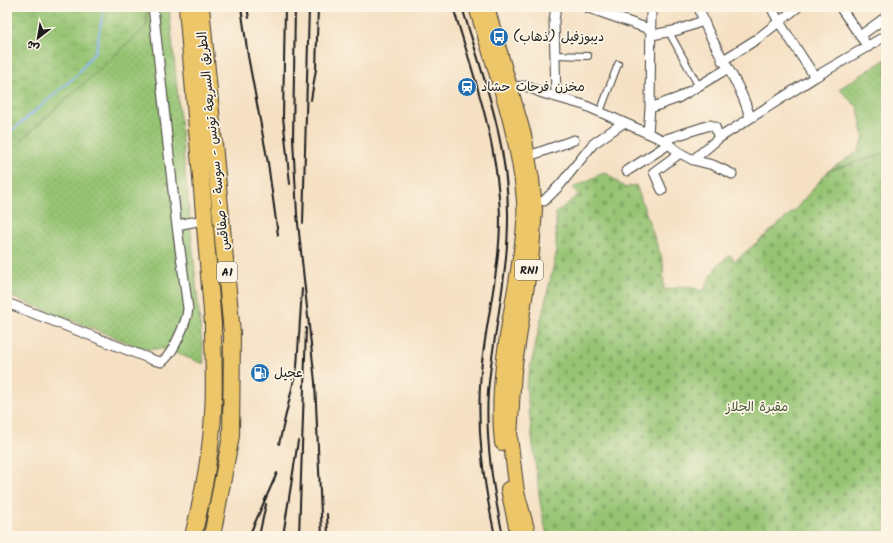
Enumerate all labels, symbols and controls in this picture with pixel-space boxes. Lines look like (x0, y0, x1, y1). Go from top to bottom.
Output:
north arrow (18, 18, 58, 58)
bus stop icon: ديبوزفيل (ذهاب) (488, 26, 510, 48)
place label: ديبوزفيل (ذهاب) (513, 27, 604, 48)
street label: الطريق السريعة تونس - سوسة - صفاقس (192, 30, 236, 252)
text: ش (24, 35, 43, 57)
station icon: مخزن فرحات حشاد (456, 76, 478, 98)
place label: مخزن فرحات حشاد (481, 77, 585, 98)
road number: RN1 (515, 260, 543, 280)
road number: A1 (217, 262, 237, 282)
fuel station icon: عجيل (249, 362, 271, 384)
place label: عجيل (274, 363, 303, 384)
park label: مقبرة الجلاز (725, 397, 788, 418)

